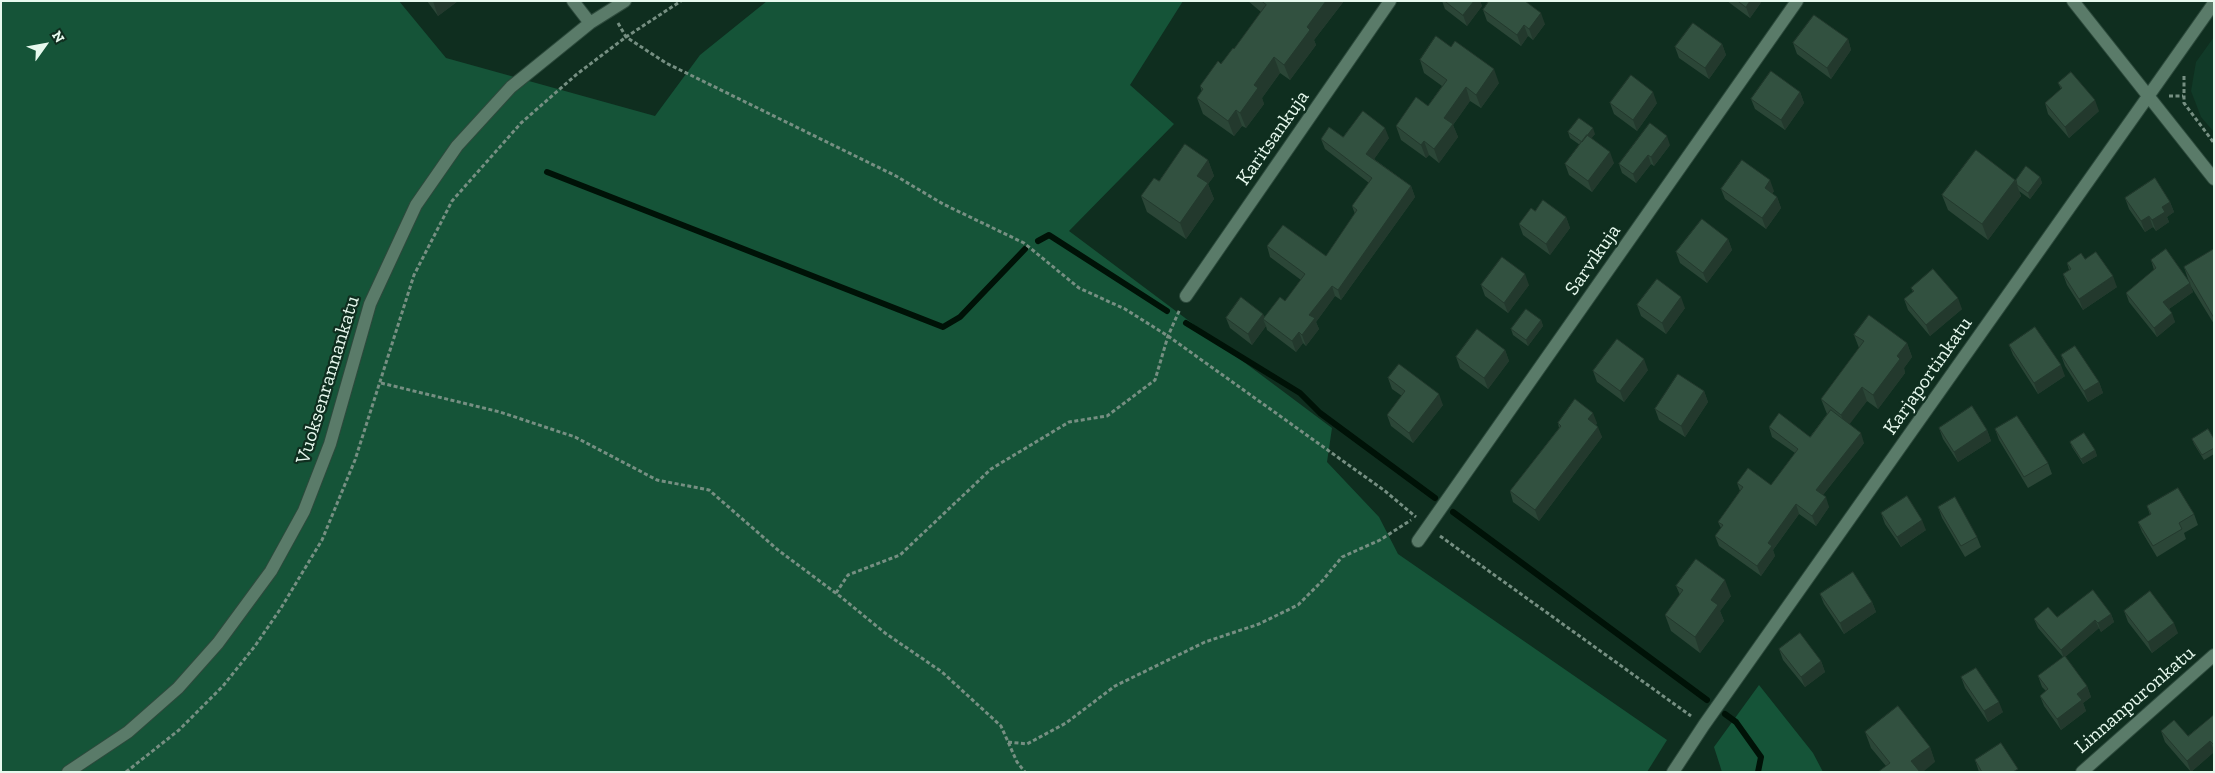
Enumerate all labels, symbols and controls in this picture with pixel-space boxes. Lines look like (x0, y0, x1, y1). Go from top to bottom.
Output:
north arrow (20, 20, 70, 70)
text: N (48, 28, 68, 46)
street label: Karitsankuja (1232, 86, 1314, 190)
street label: Sarvikuja (1560, 220, 1626, 300)
street label: Vuoksenrannankatu (291, 293, 365, 467)
street label: Karjaportinkatu (1878, 312, 1978, 440)
street label: Linnanpuronkatu (2070, 641, 2200, 759)

